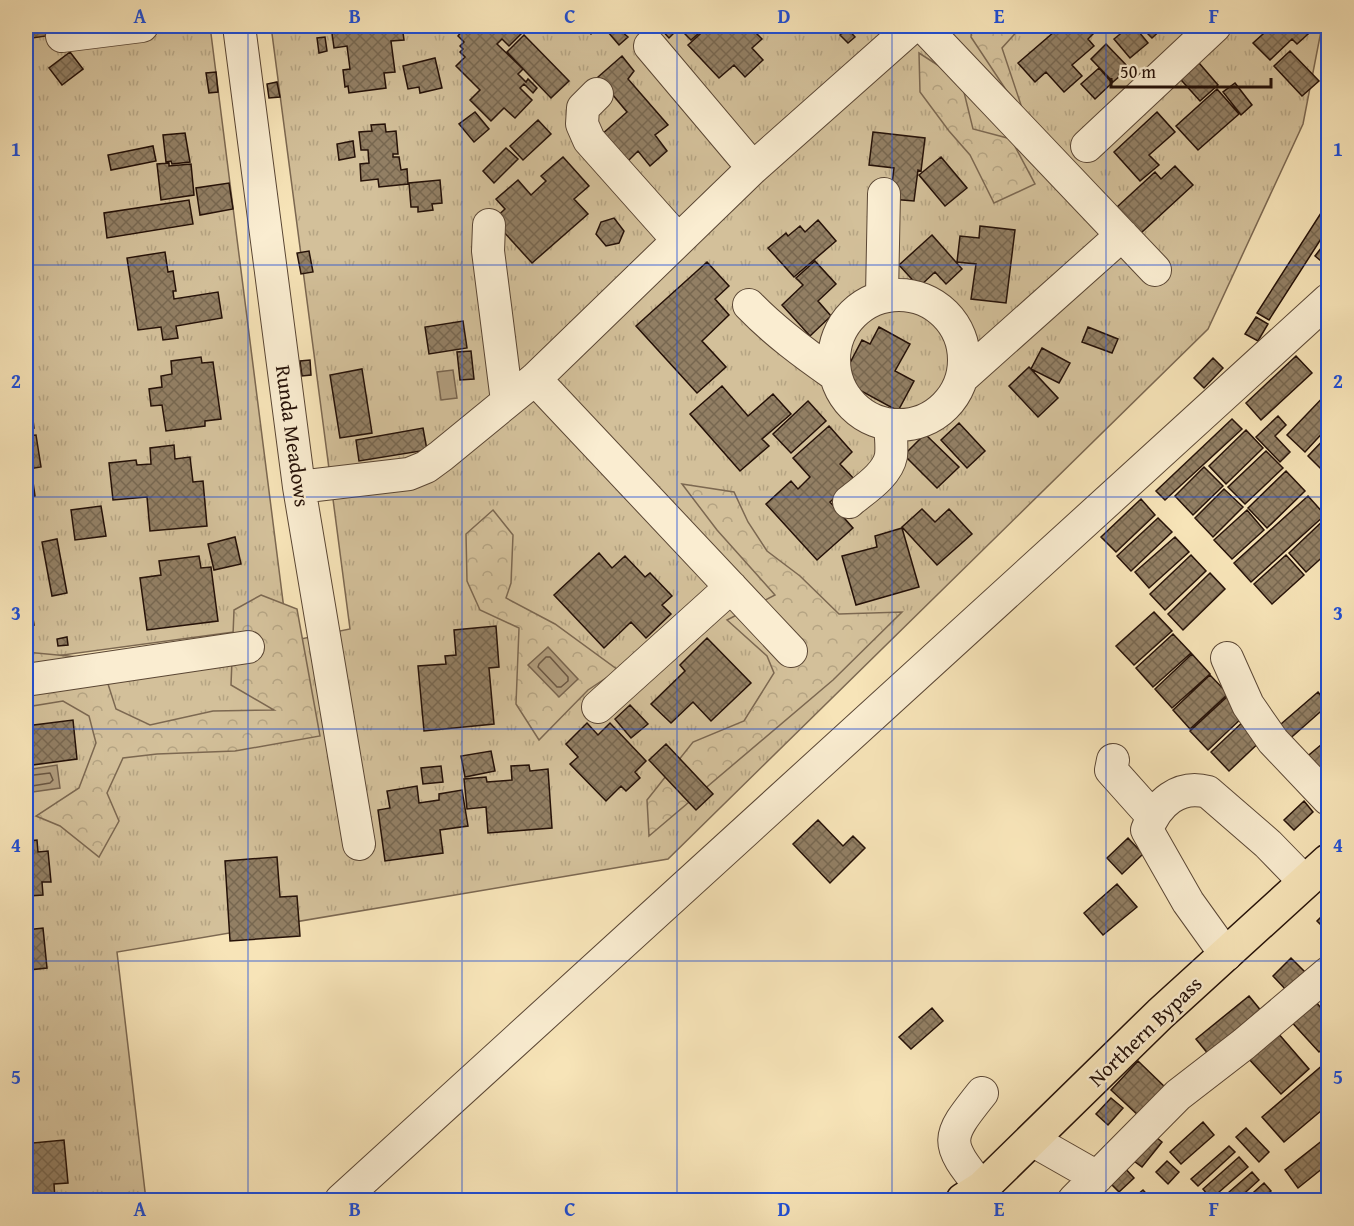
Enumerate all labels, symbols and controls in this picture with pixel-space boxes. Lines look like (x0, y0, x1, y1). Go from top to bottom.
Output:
text: A (134, 1, 147, 30)
text: B (349, 1, 361, 30)
text: C (564, 1, 576, 30)
text: D (777, 1, 791, 30)
text: E (994, 1, 1005, 30)
text: F (1209, 1, 1219, 30)
scale bar (1111, 51, 1272, 89)
text: 50 m (1120, 58, 1156, 85)
text: 1 (11, 134, 21, 163)
text: 1 (1333, 134, 1343, 163)
street label: Runda Meadows (268, 363, 318, 509)
text: 2 (11, 366, 21, 395)
text: 2 (1333, 366, 1343, 395)
text: 3 (11, 598, 21, 627)
text: 3 (1333, 598, 1343, 627)
text: 4 (11, 830, 21, 859)
text: 4 (1333, 830, 1343, 859)
street label: Northern Bypass (1081, 969, 1209, 1093)
text: 5 (11, 1062, 21, 1091)
text: 5 (1333, 1062, 1343, 1091)
text: A (134, 1194, 147, 1223)
text: B (349, 1194, 361, 1223)
text: C (564, 1194, 576, 1223)
text: D (777, 1194, 791, 1223)
text: E (994, 1194, 1005, 1223)
text: F (1209, 1194, 1219, 1223)

